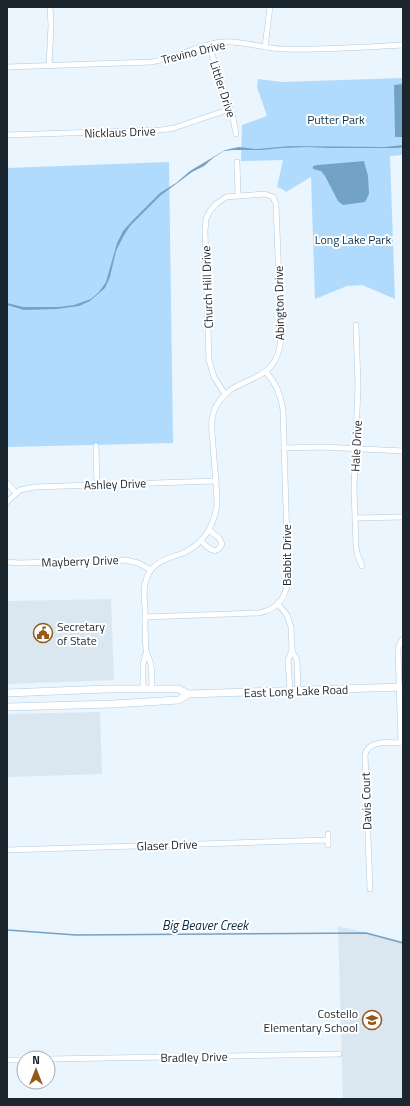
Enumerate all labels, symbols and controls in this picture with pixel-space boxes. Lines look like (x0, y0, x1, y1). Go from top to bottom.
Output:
street label: Trevino Drive (159, 35, 227, 69)
street label: Littler Drive (205, 58, 241, 120)
park label: Putter Park (307, 110, 365, 129)
street label: Nicklaus Drive (84, 121, 156, 143)
park label: Long Lake Park (315, 230, 391, 249)
street label: Church Hill Drive (196, 245, 218, 329)
street label: Abington Drive (269, 266, 289, 340)
street label: Hale Drive (345, 420, 367, 472)
street label: Ashley Drive (83, 473, 147, 495)
street label: Babbit Drive (277, 524, 296, 586)
street label: Mayberry Drive (41, 550, 119, 572)
place label: Secretary of State (57, 617, 105, 650)
public building icon: Secretary of State (32, 622, 54, 644)
street label: East Long Lake Road (244, 680, 348, 702)
street label: Davis Court (355, 771, 377, 830)
street label: Glaser Drive (136, 834, 198, 856)
water label: Big Beaver Creek (162, 915, 250, 935)
place label: Costello Elementary School (264, 1004, 358, 1037)
school or university icon: Costello Elementary School (361, 1009, 383, 1031)
street label: Bradley Drive (160, 1047, 228, 1067)
north arrow (16, 1050, 56, 1090)
text: N (32, 1052, 40, 1068)

